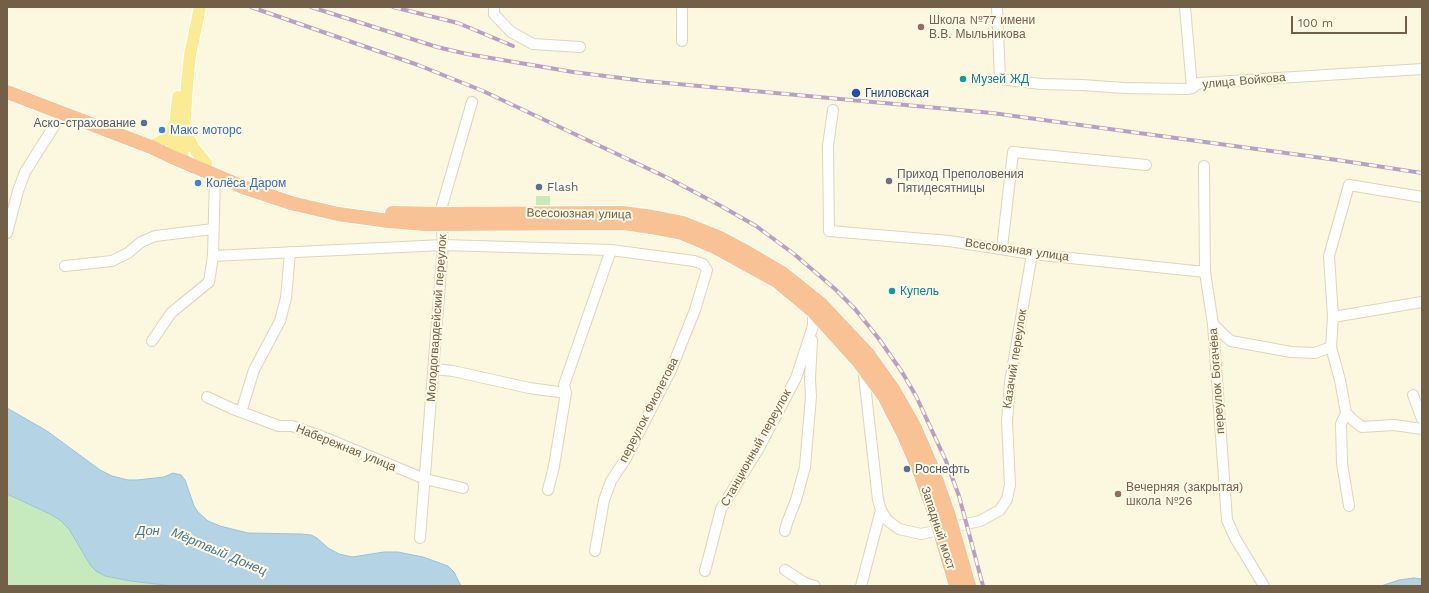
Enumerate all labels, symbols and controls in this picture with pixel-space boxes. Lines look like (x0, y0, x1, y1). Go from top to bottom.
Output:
scale bar (1293, 8, 1409, 34)
place label: Школа №77 имени В.В. Мыльникова (929, 13, 1035, 41)
text: 100 m (1298, 16, 1333, 30)
marker: Школа №77 имени В.В. Мыльникова (916, 22, 926, 32)
street label: улица Войкова (1202, 70, 1286, 92)
place label: Музей ЖД (971, 72, 1029, 86)
marker: Музей ЖД (958, 74, 968, 84)
place label: Гниловская (865, 86, 929, 100)
marker: Гниловская (850, 87, 862, 99)
place label: Аско-страхование (34, 116, 136, 130)
marker: Аско-страхование (139, 118, 149, 128)
place label: Макс моторс (170, 123, 242, 137)
marker: Макс моторс (157, 125, 167, 135)
place label: Приход Преполовения Пятидесятницы (897, 167, 1024, 195)
place label: Колёса Даром (206, 176, 286, 190)
marker: Приход Преполовения Пятидесятницы (884, 176, 894, 186)
marker: Колёса Даром (193, 178, 203, 188)
place label: Flash (547, 180, 579, 194)
marker: Flash (534, 182, 544, 192)
street label: Всесоюзная улица (526, 206, 632, 222)
street label: Молодогвардейский переулок (424, 234, 450, 402)
street label: Всесоюзная улица (964, 236, 1070, 264)
place label: Купель (900, 284, 939, 298)
marker: Купель (887, 286, 897, 296)
street label: Казачий переулок (1000, 308, 1030, 410)
street label: переулок Богачёва (1206, 328, 1228, 434)
street label: переулок Фиолетова (616, 355, 682, 465)
street label: Станционный переулок (718, 387, 794, 509)
street label: Набережная улица (294, 421, 398, 475)
place label: Роснефть (915, 462, 970, 476)
marker: Роснефть (902, 464, 912, 474)
place label: Вечерняя (закрытая) школа №26 (1126, 480, 1243, 508)
street label: Западный мост (918, 485, 958, 571)
marker: Вечерняя (закрытая) школа №26 (1113, 489, 1123, 499)
water label: Дон (136, 523, 160, 539)
water label: Мёртвый Донец (169, 525, 269, 579)

